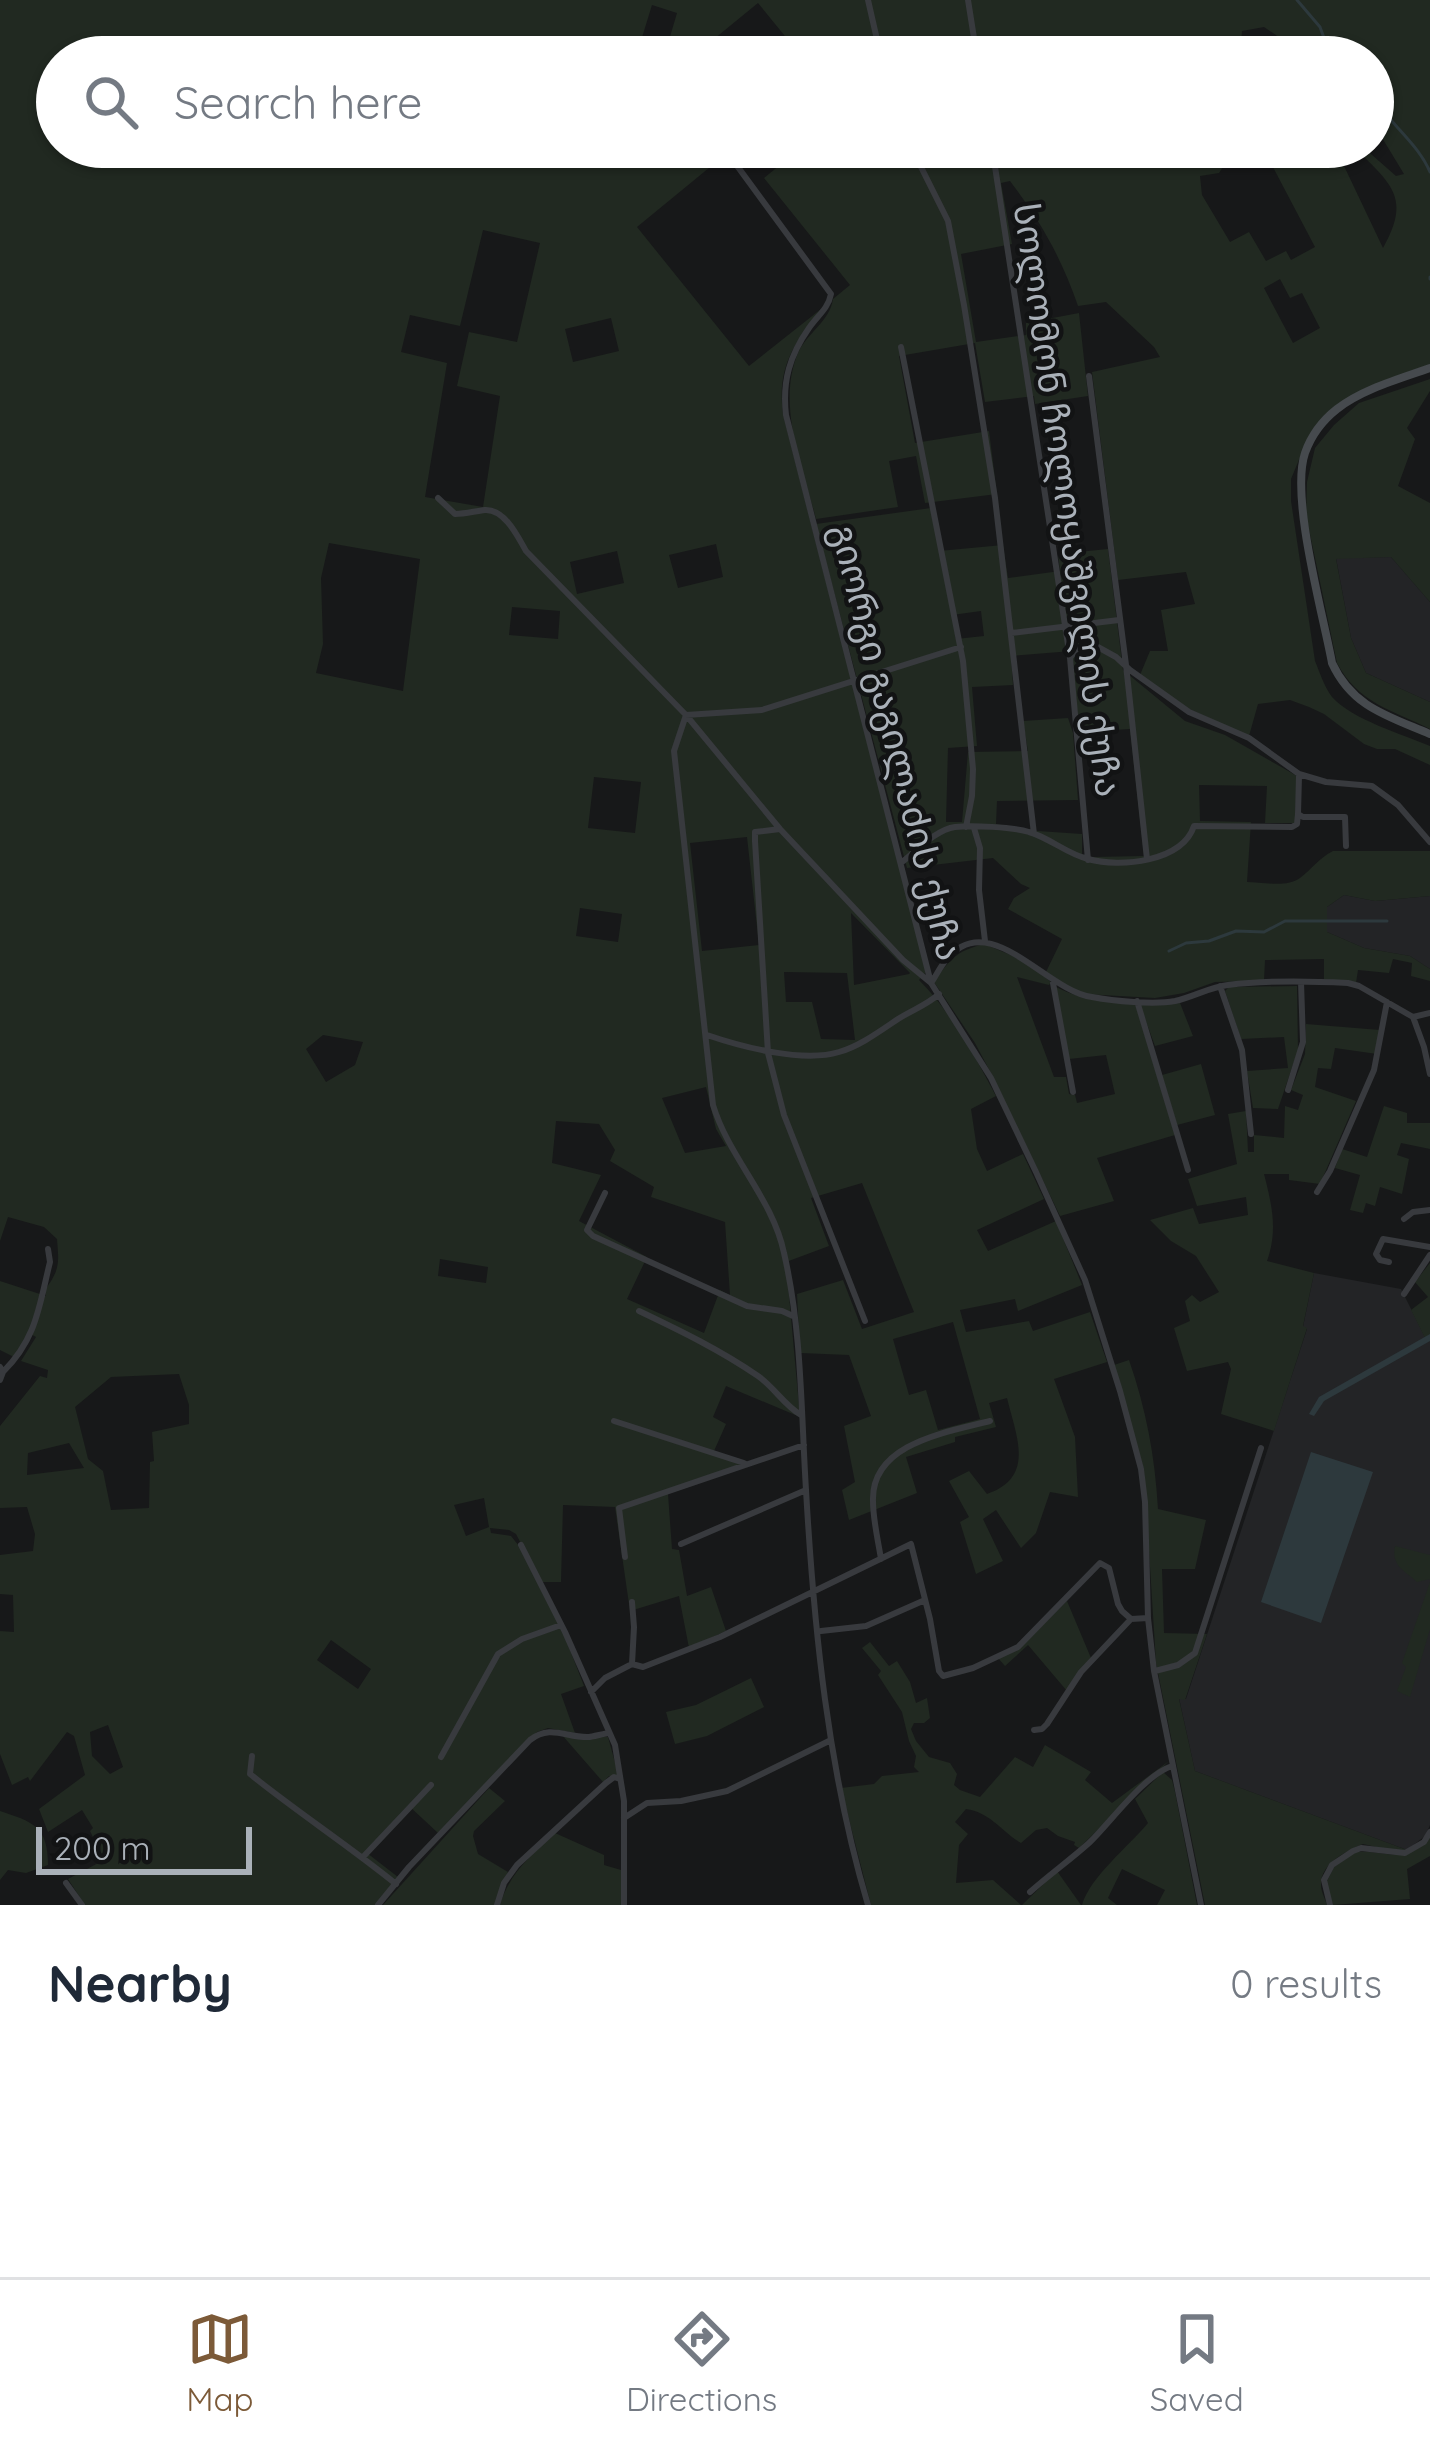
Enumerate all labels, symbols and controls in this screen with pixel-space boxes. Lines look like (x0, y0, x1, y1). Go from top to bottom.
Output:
search box (36, 36, 1394, 168)
icon: search (78, 69, 144, 135)
text: Search here (174, 74, 422, 130)
street label: სოლომონ ჩოლოყაშვილის ქუჩა (1004, 200, 1132, 800)
street label: გიორგი გაგილაძის ქუჩა (820, 519, 974, 965)
scale bar (36, 1821, 252, 1874)
text: 200 m (54, 1827, 151, 1868)
text: Nearby (48, 1951, 232, 2015)
text: 0 results (1230, 1959, 1382, 2008)
tab: Map (186, 2306, 254, 2419)
tab: Directions (626, 2306, 777, 2419)
tab: Saved (1150, 2306, 1244, 2419)

